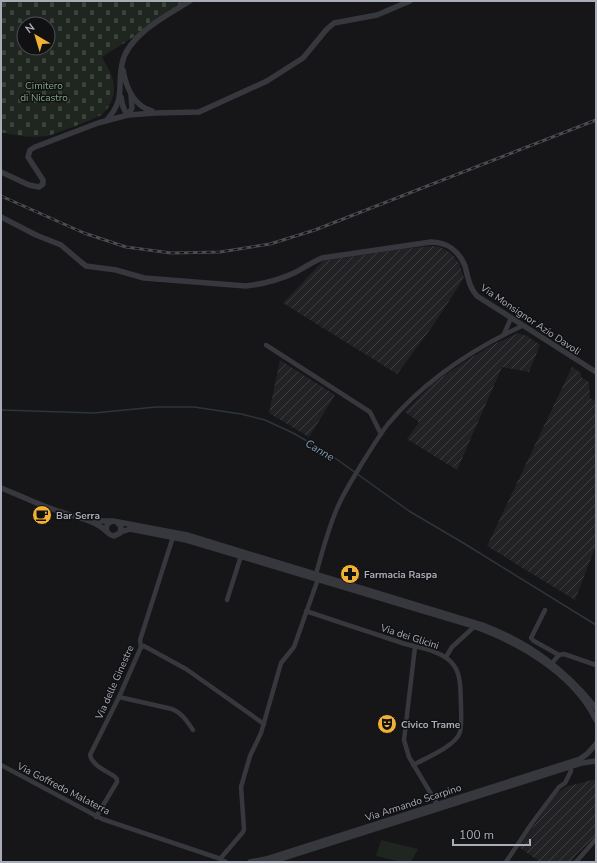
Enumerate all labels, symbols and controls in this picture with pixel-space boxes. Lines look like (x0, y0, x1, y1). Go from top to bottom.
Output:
north arrow (16, 16, 56, 56)
text: N (22, 20, 38, 37)
park label: Cimitero di Nicastro (20, 79, 68, 105)
street label: Via Monsignor Azio Davoli (477, 280, 583, 359)
water label: Canne (302, 436, 337, 465)
cafe icon: Bar Serra (31, 504, 53, 526)
place label: Bar Serra (56, 509, 100, 523)
pharmacy icon: Farmacia Raspa (339, 563, 361, 585)
place label: Farmacia Raspa (364, 568, 437, 582)
street label: Via dei Glicini (378, 621, 441, 653)
street label: Via delle Ginestre (92, 643, 138, 723)
theatre icon: Civico Trame (376, 713, 398, 735)
place label: Civico Trame (401, 718, 461, 732)
street label: Via Goffredo Malaterra (14, 759, 112, 818)
street label: Via Armando Scarpino (362, 781, 464, 825)
scale bar (453, 821, 530, 847)
text: 100 m (459, 827, 494, 843)

